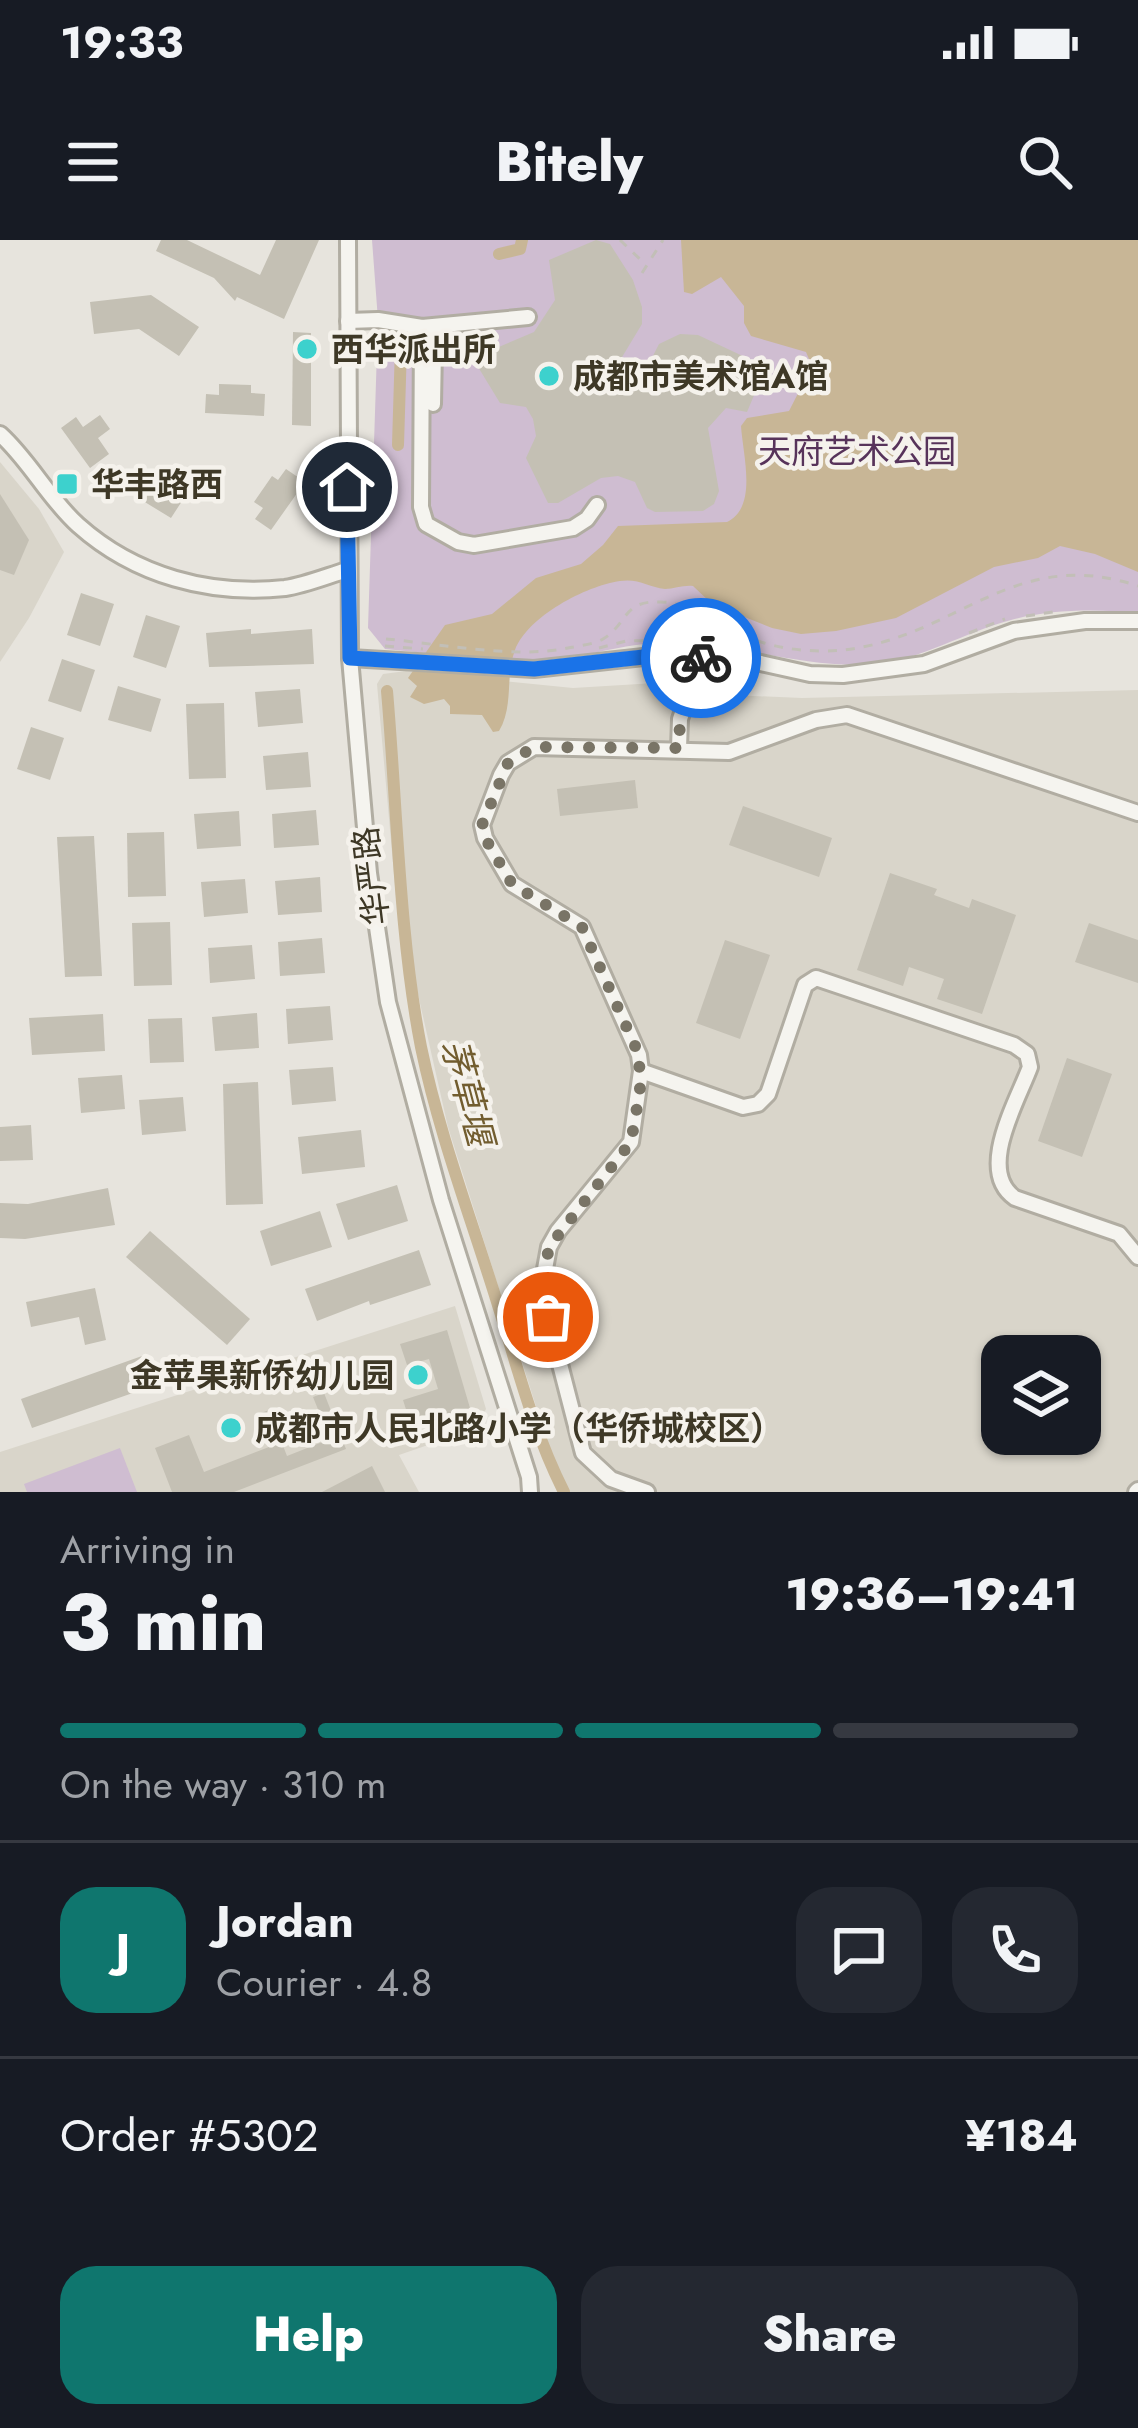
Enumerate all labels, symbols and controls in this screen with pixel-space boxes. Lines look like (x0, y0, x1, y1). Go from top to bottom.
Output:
text: 19:33 (60, 10, 183, 75)
text: Bitely (495, 123, 643, 201)
icon: menu (60, 129, 126, 195)
icon: search (1012, 129, 1078, 195)
place label: 西华派出所 (331, 326, 496, 373)
marker: 西华派出所 (294, 336, 320, 362)
place label: 成都市美术馆A馆 (573, 353, 828, 400)
marker: 成都市美术馆A馆 (536, 363, 562, 389)
park label: 天府艺术公园 (758, 428, 956, 475)
pin (296, 436, 398, 538)
icon: home (314, 454, 380, 520)
place label: 华丰路西 (91, 461, 223, 508)
marker: 华丰路西 (54, 471, 80, 497)
courier (641, 598, 761, 718)
icon: bike (668, 625, 734, 691)
street label: 华严路 (342, 824, 400, 928)
water label: 茅草堰 (429, 1033, 508, 1156)
pin (497, 1266, 599, 1368)
icon: bag (515, 1284, 581, 1350)
map controls (981, 1335, 1101, 1455)
button: layers (981, 1335, 1101, 1455)
place label: 金苹果新侨幼儿园 (130, 1352, 394, 1399)
marker: 金苹果新侨幼儿园 (405, 1362, 431, 1388)
place label: 成都市人民北路小学（华侨城校区） (255, 1405, 783, 1452)
marker: 成都市人民北路小学（华侨城校区） (218, 1415, 244, 1441)
text: Arriving in (60, 1521, 235, 1578)
text: 19:36–19:41 (785, 1562, 1078, 1627)
text: 3 min (60, 1567, 266, 1679)
text: On the way · 310 m (60, 1756, 386, 1813)
button: chat (796, 1887, 922, 2013)
button: phone (952, 1887, 1078, 2013)
text: Jordan (216, 1889, 354, 1954)
text: J (116, 1917, 130, 1982)
text: Courier · 4.8 (216, 1954, 432, 2011)
text: Order #5302 (60, 2103, 319, 2168)
text: ¥184 (965, 2103, 1078, 2168)
button: Help (60, 2266, 557, 2404)
button: Share (581, 2266, 1078, 2404)

